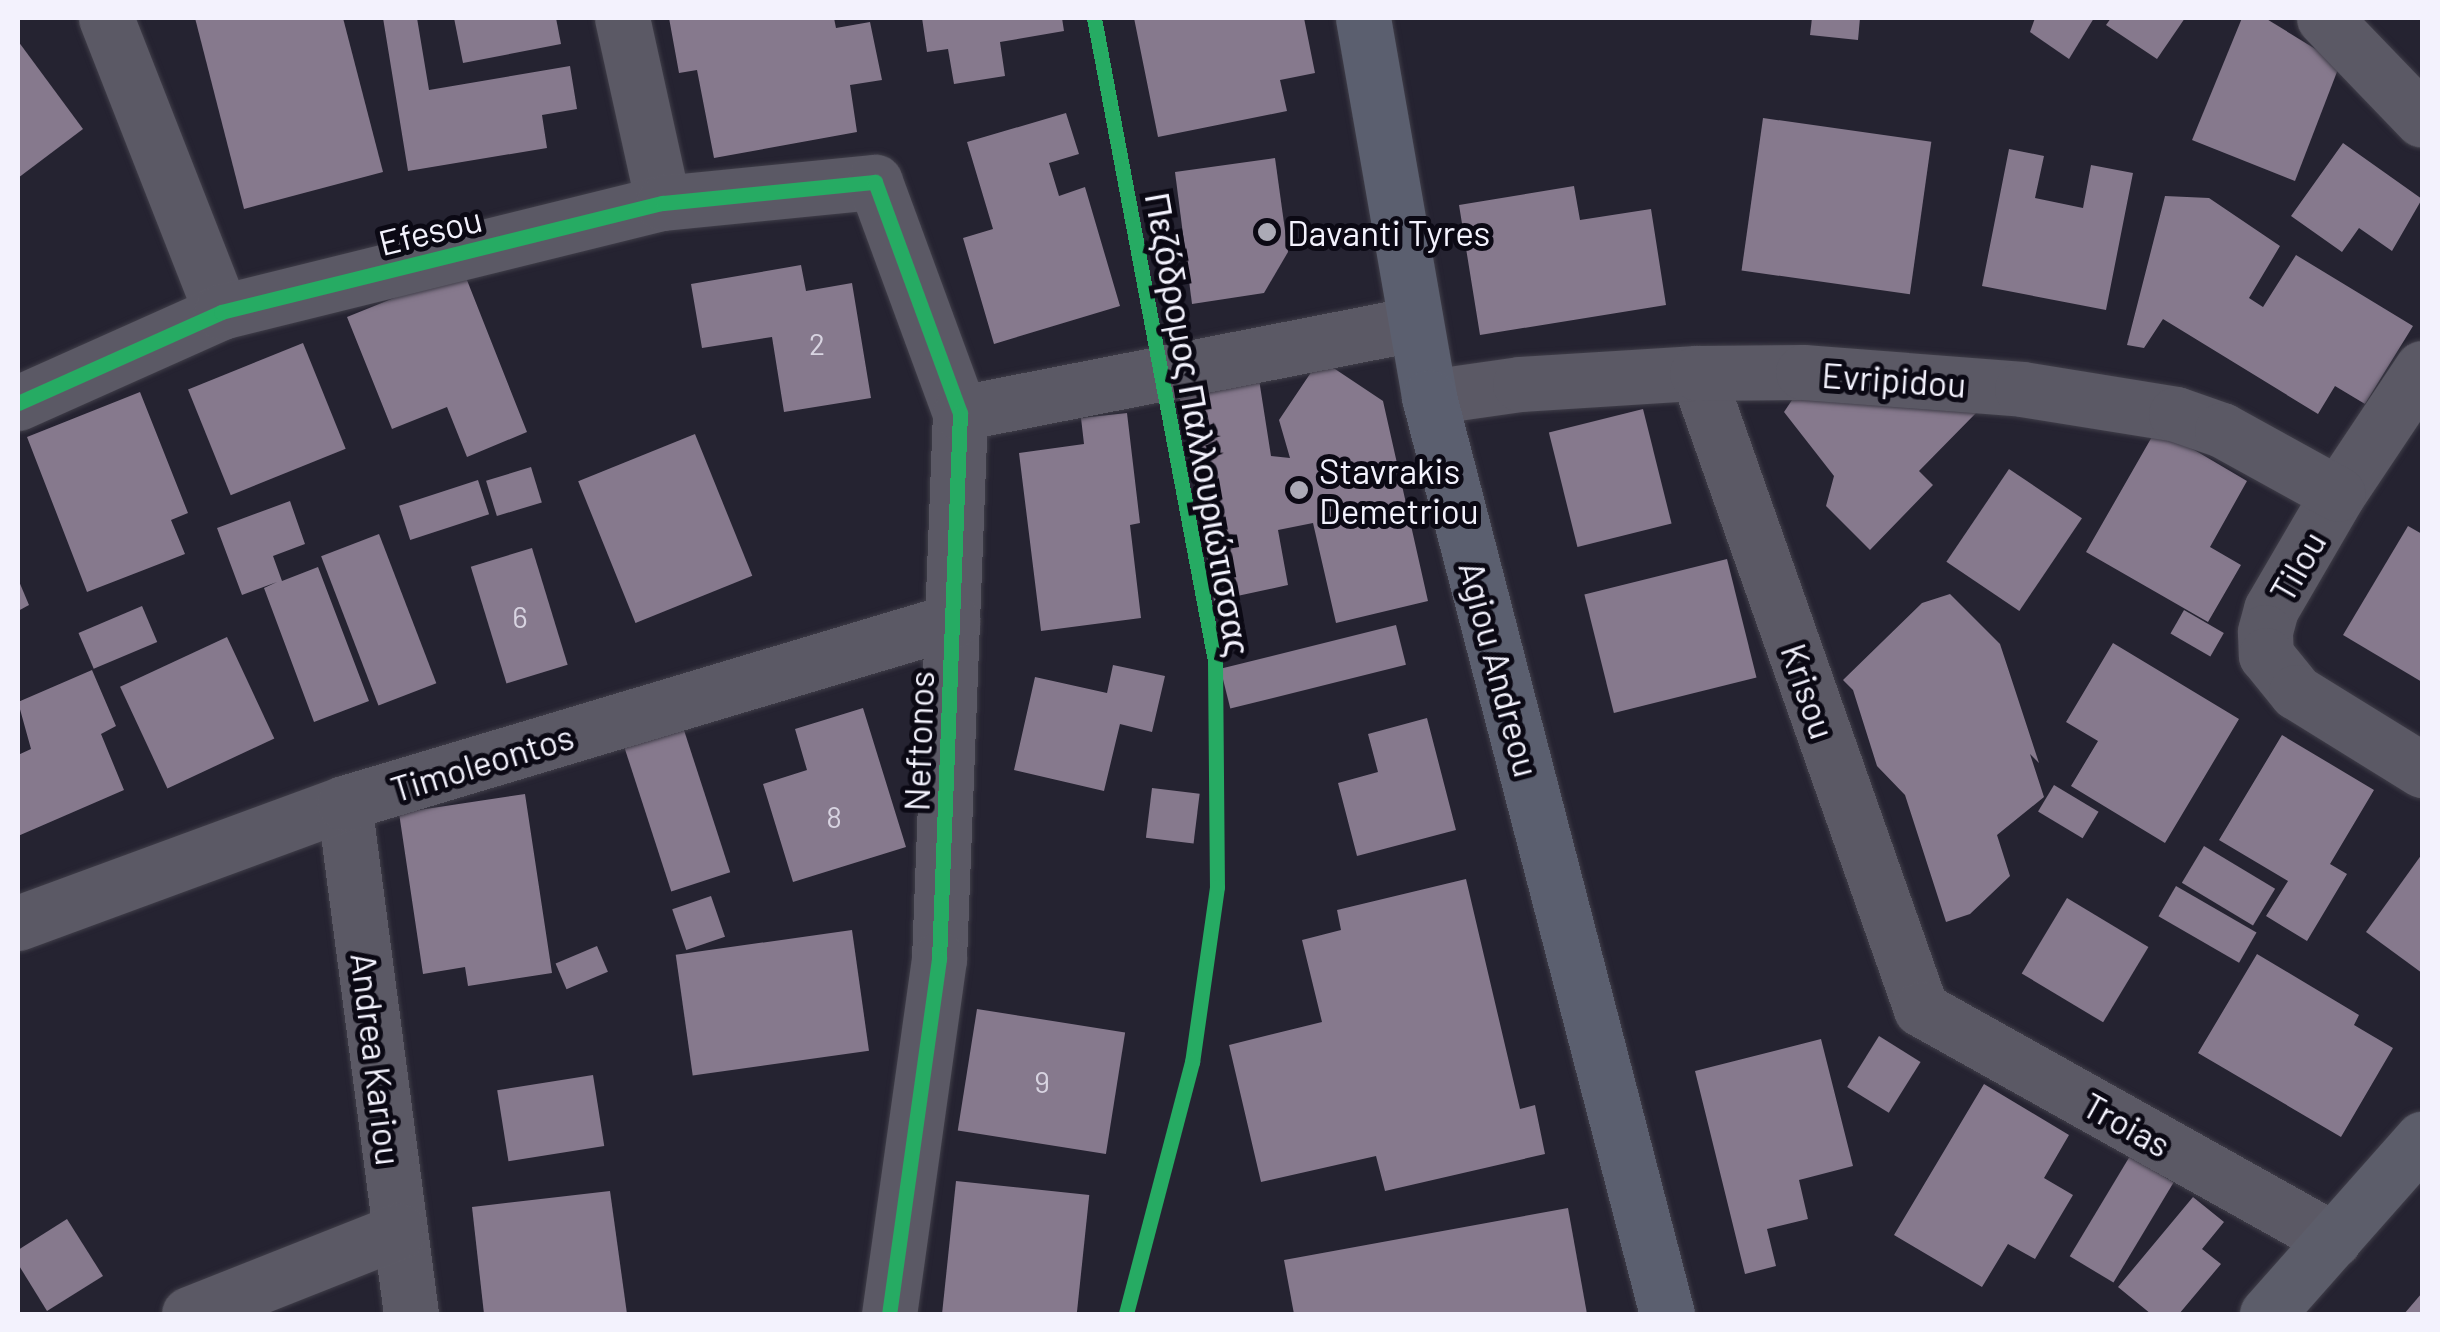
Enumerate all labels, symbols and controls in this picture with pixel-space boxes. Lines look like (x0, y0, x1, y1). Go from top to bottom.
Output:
street label: Πεζόδρομος Παλλουριώτισσας (1138, 189, 1260, 659)
street label: Efesou (374, 197, 486, 263)
place label: Davanti Tyres (1287, 211, 1490, 253)
marker: Davanti Tyres (1256, 221, 1278, 243)
house number: 2 (809, 325, 825, 361)
street label: Evripidou (1820, 353, 1968, 405)
place label: Stavrakis Demetriou (1319, 449, 1479, 531)
marker: Stavrakis Demetriou (1288, 479, 1310, 501)
street label: Tilou (2260, 523, 2334, 609)
street label: Agiou Andreou (1451, 557, 1549, 781)
house number: 6 (512, 598, 528, 634)
street label: Krisou (1773, 638, 1845, 744)
street label: Neftonos (895, 670, 941, 812)
street label: Timoleontos (386, 714, 578, 810)
house number: 8 (826, 798, 842, 834)
street label: Andrea Kariou (343, 950, 411, 1168)
house number: 9 (1034, 1063, 1050, 1099)
street label: Troias (2076, 1083, 2178, 1165)

